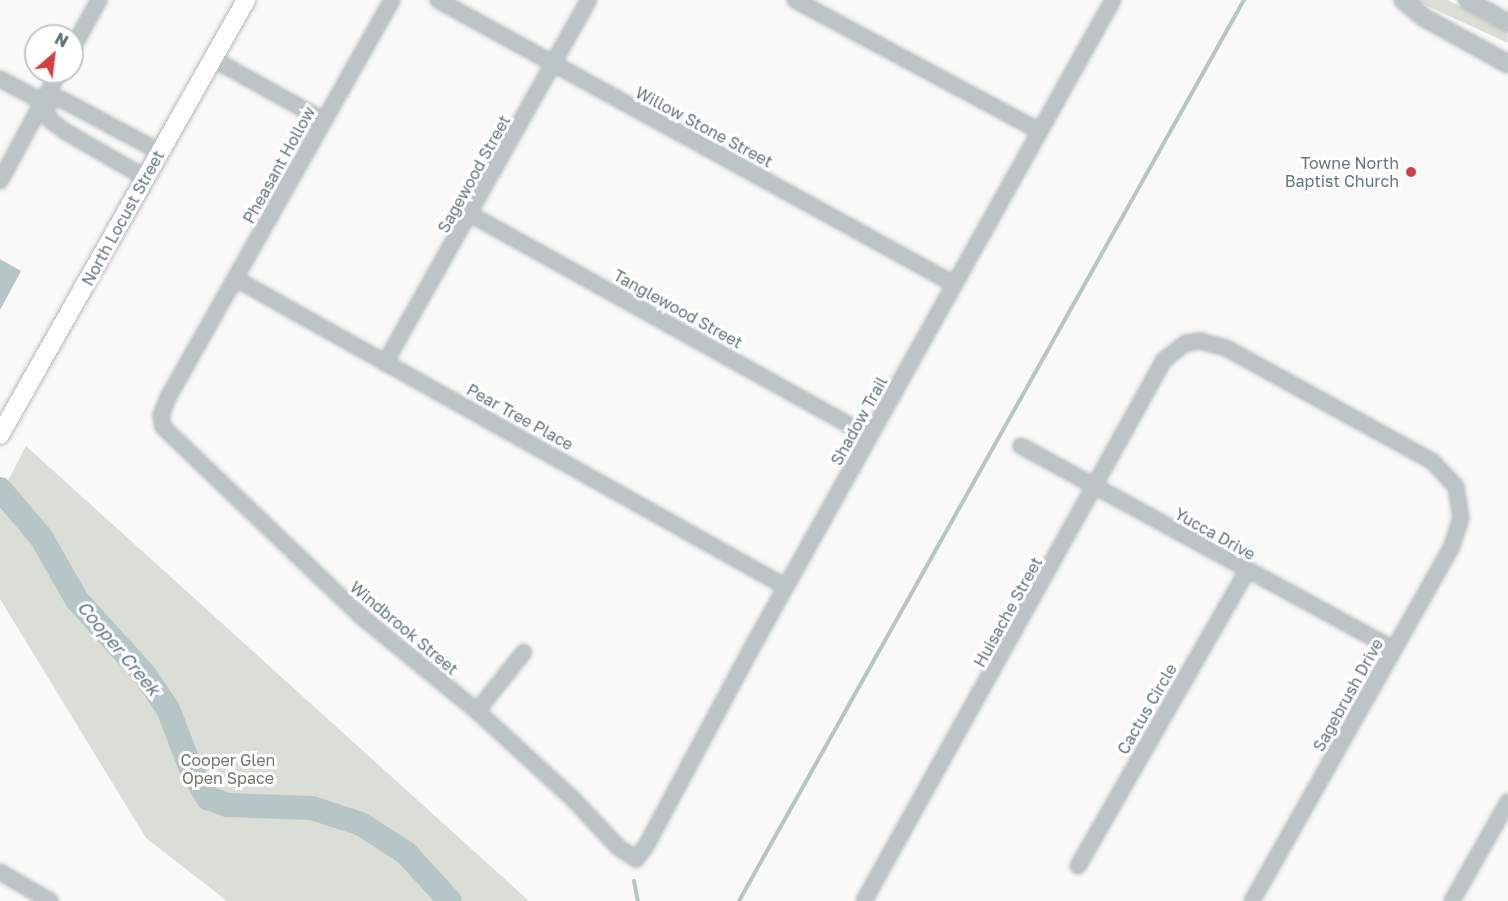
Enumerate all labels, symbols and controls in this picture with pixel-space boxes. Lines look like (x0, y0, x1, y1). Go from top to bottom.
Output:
north arrow (24, 24, 84, 84)
text: N (51, 28, 72, 52)
street label: Willow Stone Street (632, 83, 776, 171)
street label: Pheasant Hollow (239, 103, 319, 227)
street label: Sagewood Street (434, 112, 514, 236)
street label: North Locust Street (78, 147, 168, 289)
place label: Towne North Baptist Church (1285, 153, 1399, 191)
marker: Towne North Baptist Church (1404, 165, 1418, 179)
street label: Tanglewood Street (610, 266, 746, 352)
street label: Shadow Trail (827, 373, 891, 469)
street label: Pear Tree Place (463, 380, 577, 454)
street label: Yucca Drive (1171, 504, 1259, 564)
street label: Huisache Street (970, 554, 1046, 670)
street label: Windbrook Street (346, 577, 462, 679)
water label: Cooper Creek (73, 596, 165, 700)
street label: Sagebrush Drive (1309, 635, 1387, 755)
street label: Cactus Circle (1113, 660, 1181, 758)
park label: Cooper Glen Open Space (181, 750, 275, 788)

